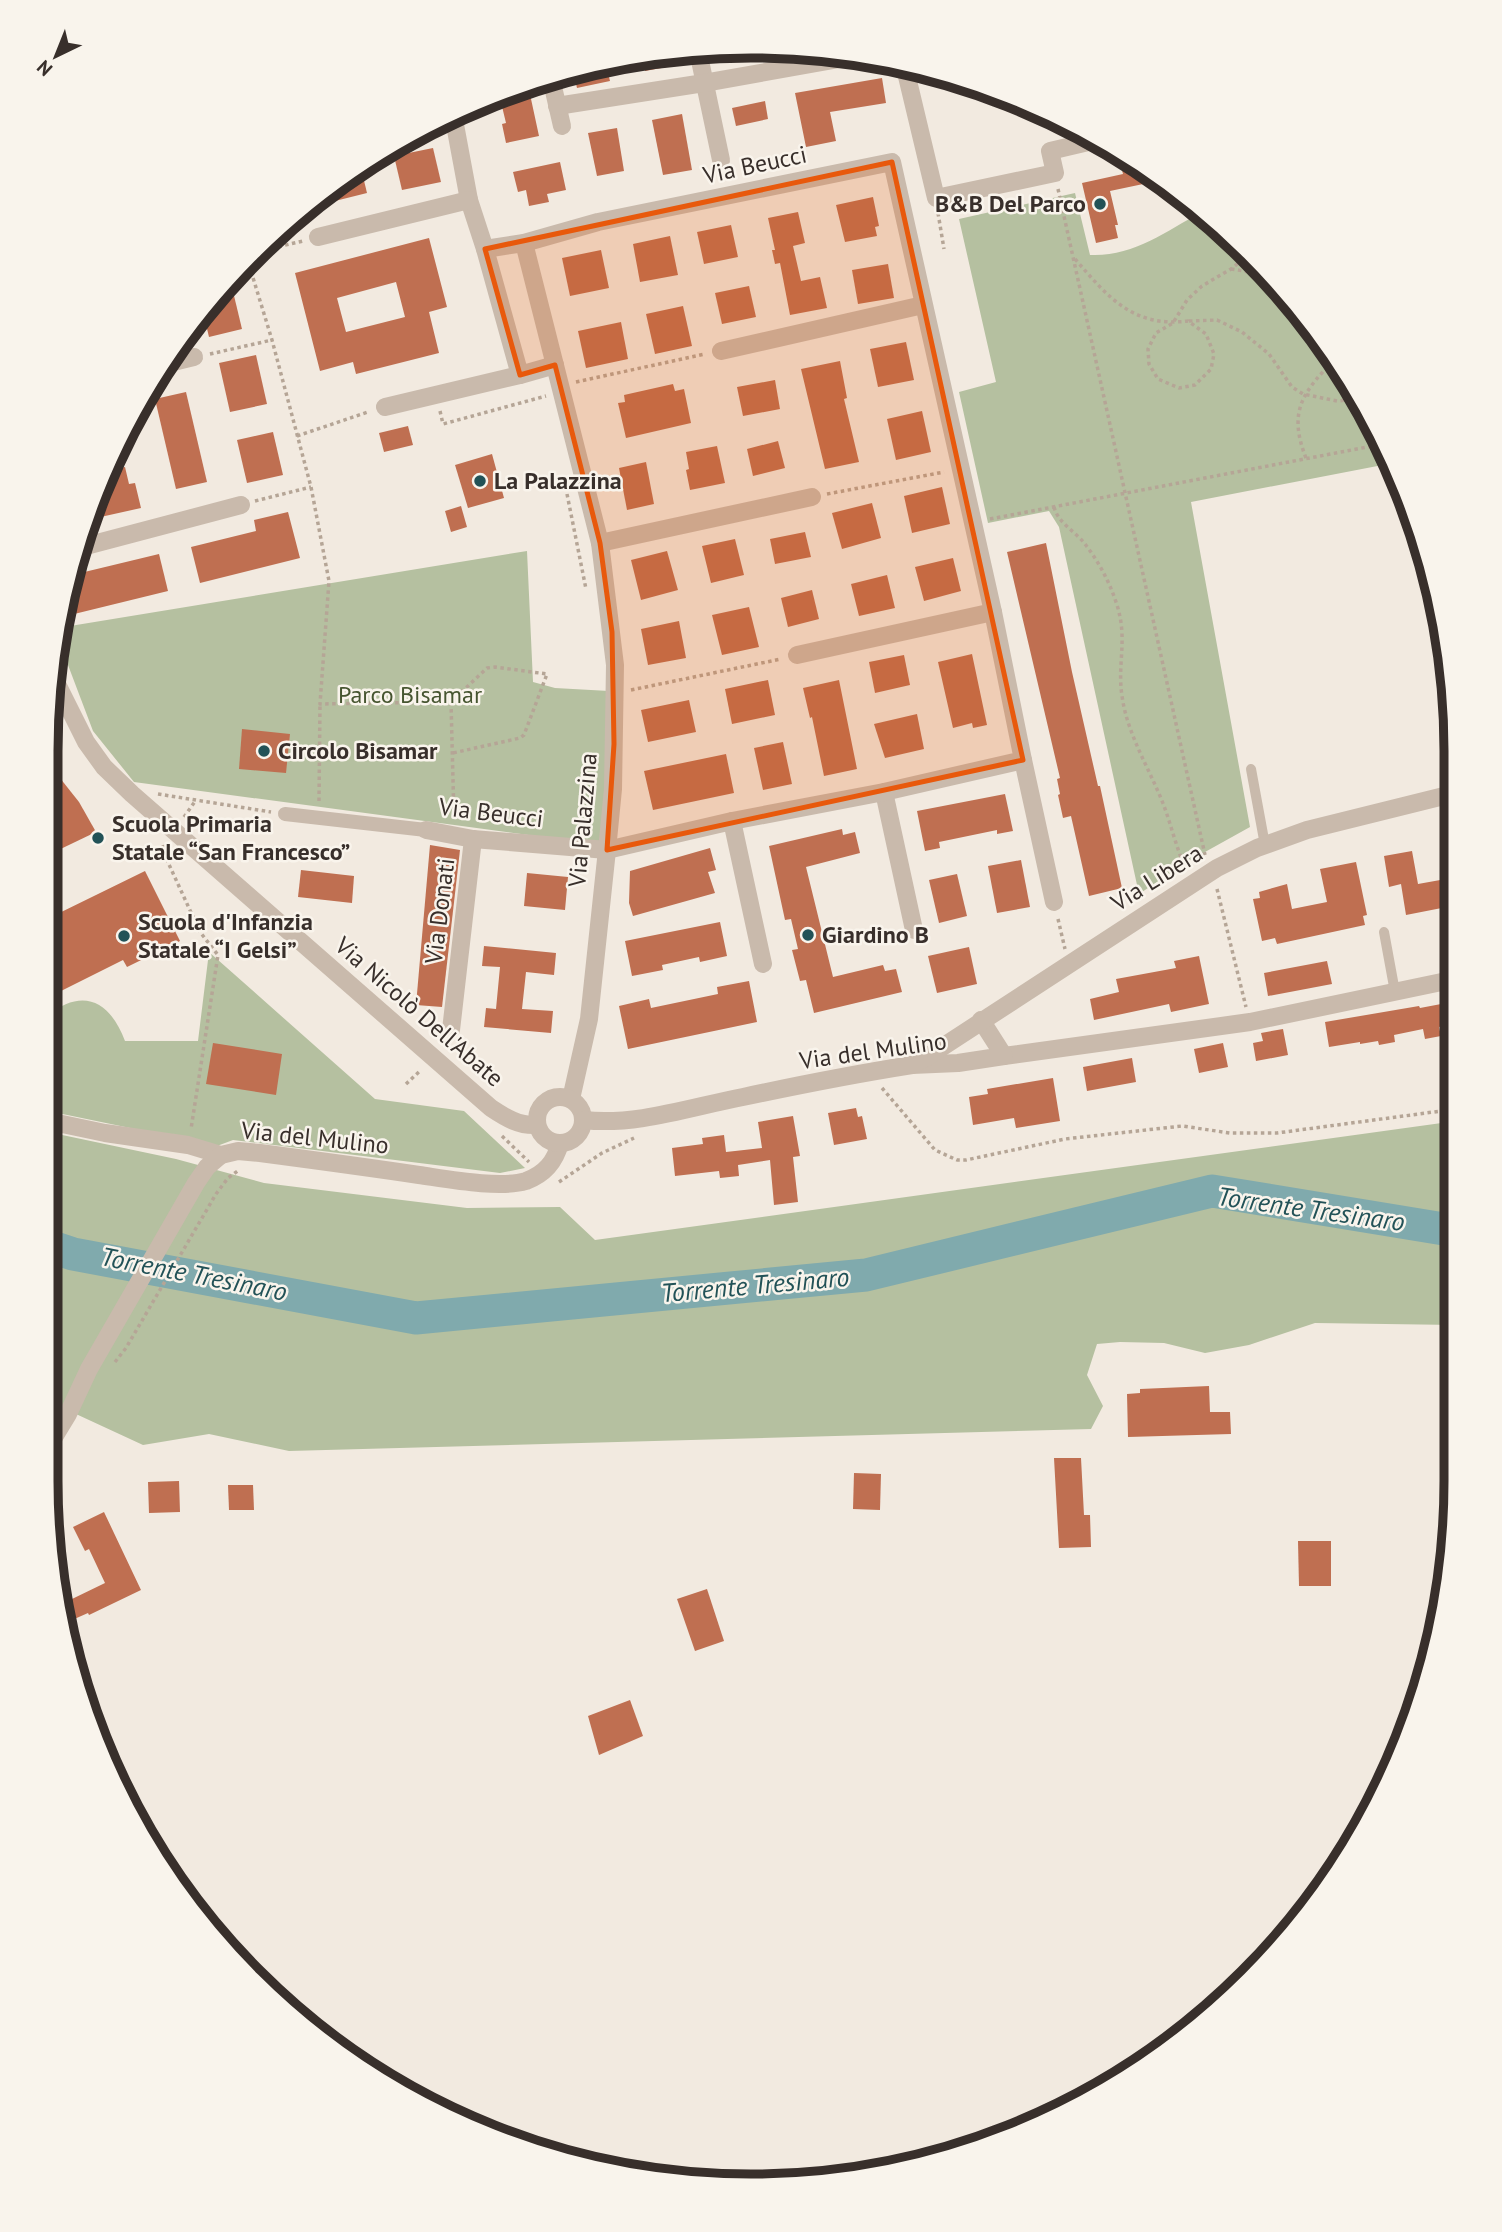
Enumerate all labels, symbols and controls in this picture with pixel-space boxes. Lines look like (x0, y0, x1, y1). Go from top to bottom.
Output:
north arrow (21, 21, 91, 91)
text: N (32, 55, 57, 81)
street label: Via Beucci (699, 138, 810, 191)
place label: B&B Del Parco (935, 188, 1086, 219)
marker: B&B Del Parco (1092, 196, 1108, 212)
place label: La Palazzina (494, 465, 622, 496)
marker: La Palazzina (472, 473, 488, 489)
park label: Parco Bisamar (338, 679, 482, 710)
place label: Circolo Bisamar (278, 735, 438, 766)
marker: Circolo Bisamar (256, 743, 272, 759)
street label: Via Palazzina (561, 752, 604, 889)
street label: Via Beucci (436, 791, 545, 834)
place label: Scuola Primaria Statale “San Francesco” (112, 808, 350, 867)
marker: Scuola Primaria Statale “San Francesco” (90, 830, 106, 846)
street label: Via Libera (1104, 837, 1208, 918)
street label: Via Donati (418, 856, 461, 967)
place label: Scuola d'Infanzia Statale “I Gelsi” (138, 906, 313, 965)
place label: Giardino B (822, 919, 929, 950)
marker: Giardino B (800, 927, 816, 943)
marker: Scuola d'Infanzia Statale “I Gelsi” (116, 928, 132, 944)
street label: Via Nicolò Dell'Abate (328, 929, 510, 1093)
street label: Via del Mulino (796, 1025, 948, 1076)
street label: Via del Mulino (239, 1114, 390, 1161)
water label: Torrente Tresinaro (1215, 1179, 1407, 1238)
water label: Torrente Tresinaro (98, 1239, 290, 1308)
water label: Torrente Tresinaro (659, 1260, 851, 1309)

